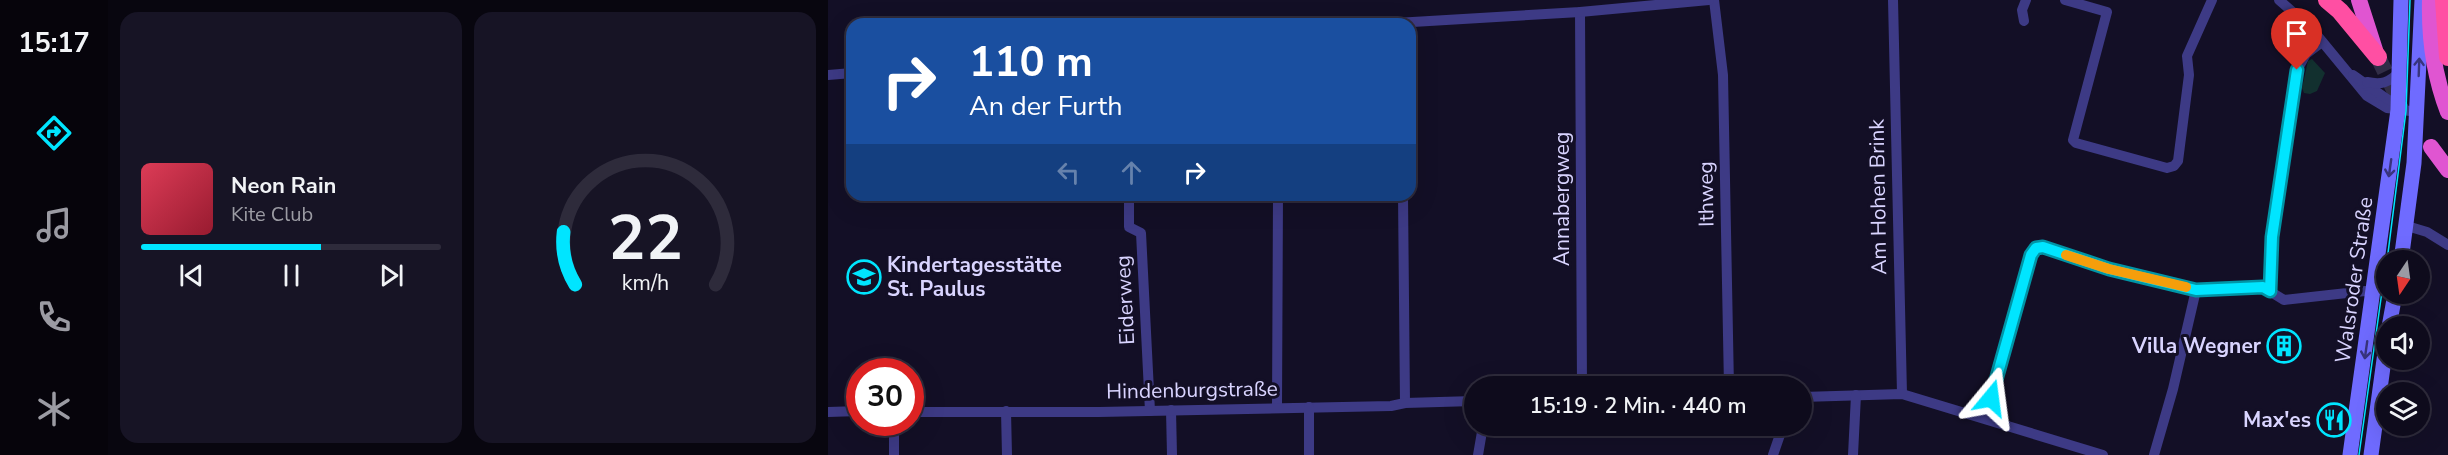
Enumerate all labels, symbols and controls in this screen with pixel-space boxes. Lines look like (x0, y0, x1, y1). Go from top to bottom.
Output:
pin (2271, 8, 2322, 70)
icon: arrive (2280, 17, 2313, 50)
text: 15:17 (18, 25, 90, 62)
text: 110 m (969, 34, 1093, 91)
icon: right (870, 42, 948, 120)
one-way arrow (2414, 58, 2425, 78)
text: An der Furth (969, 88, 1122, 125)
icon: directions (33, 112, 75, 154)
street label: Am Hohen Brink (1863, 118, 1893, 275)
street label: Annabergweg (1548, 132, 1576, 266)
icon: left (1052, 156, 1085, 189)
icon: ahead (1115, 156, 1148, 189)
icon: right (1178, 156, 1211, 189)
one-way arrow (2385, 158, 2396, 178)
street label: Ithweg (1691, 161, 1721, 227)
text: Neon Rain (231, 171, 336, 201)
street label: Walsroder Straße (2328, 195, 2380, 365)
text: 22 (608, 196, 682, 281)
text: Kite Club (231, 201, 313, 228)
icon: music (33, 204, 75, 246)
north arrow (2376, 250, 2430, 304)
map controls (2376, 250, 2430, 436)
place label: Kindertagesstätte St. Paulus (887, 251, 1062, 303)
street label: Eiderweg (1109, 254, 1141, 346)
icon: previous (175, 259, 208, 292)
icon: pause (275, 259, 308, 292)
icon: next (375, 259, 408, 292)
school or university icon: Kindertagesstätte St. Paulus (846, 259, 882, 295)
text: km/h (621, 268, 669, 298)
icon: phone (33, 296, 75, 338)
button: sound (2376, 316, 2430, 370)
building icon: Villa Wegner (2266, 328, 2302, 364)
place label: Villa Wegner (2131, 332, 2262, 360)
one-way arrow (2360, 340, 2371, 359)
speed limit sign: 30 (846, 358, 924, 436)
position arrow (1959, 366, 2023, 430)
street label: Hindenburgstraße (1106, 375, 1278, 405)
button: layers (2376, 382, 2430, 436)
icon: climate (33, 388, 75, 430)
text: 15:19 · 2 Min. · 440 m (1529, 391, 1747, 421)
restaurant icon: Max'es (2316, 402, 2352, 438)
place label: Max'es (2243, 406, 2311, 434)

